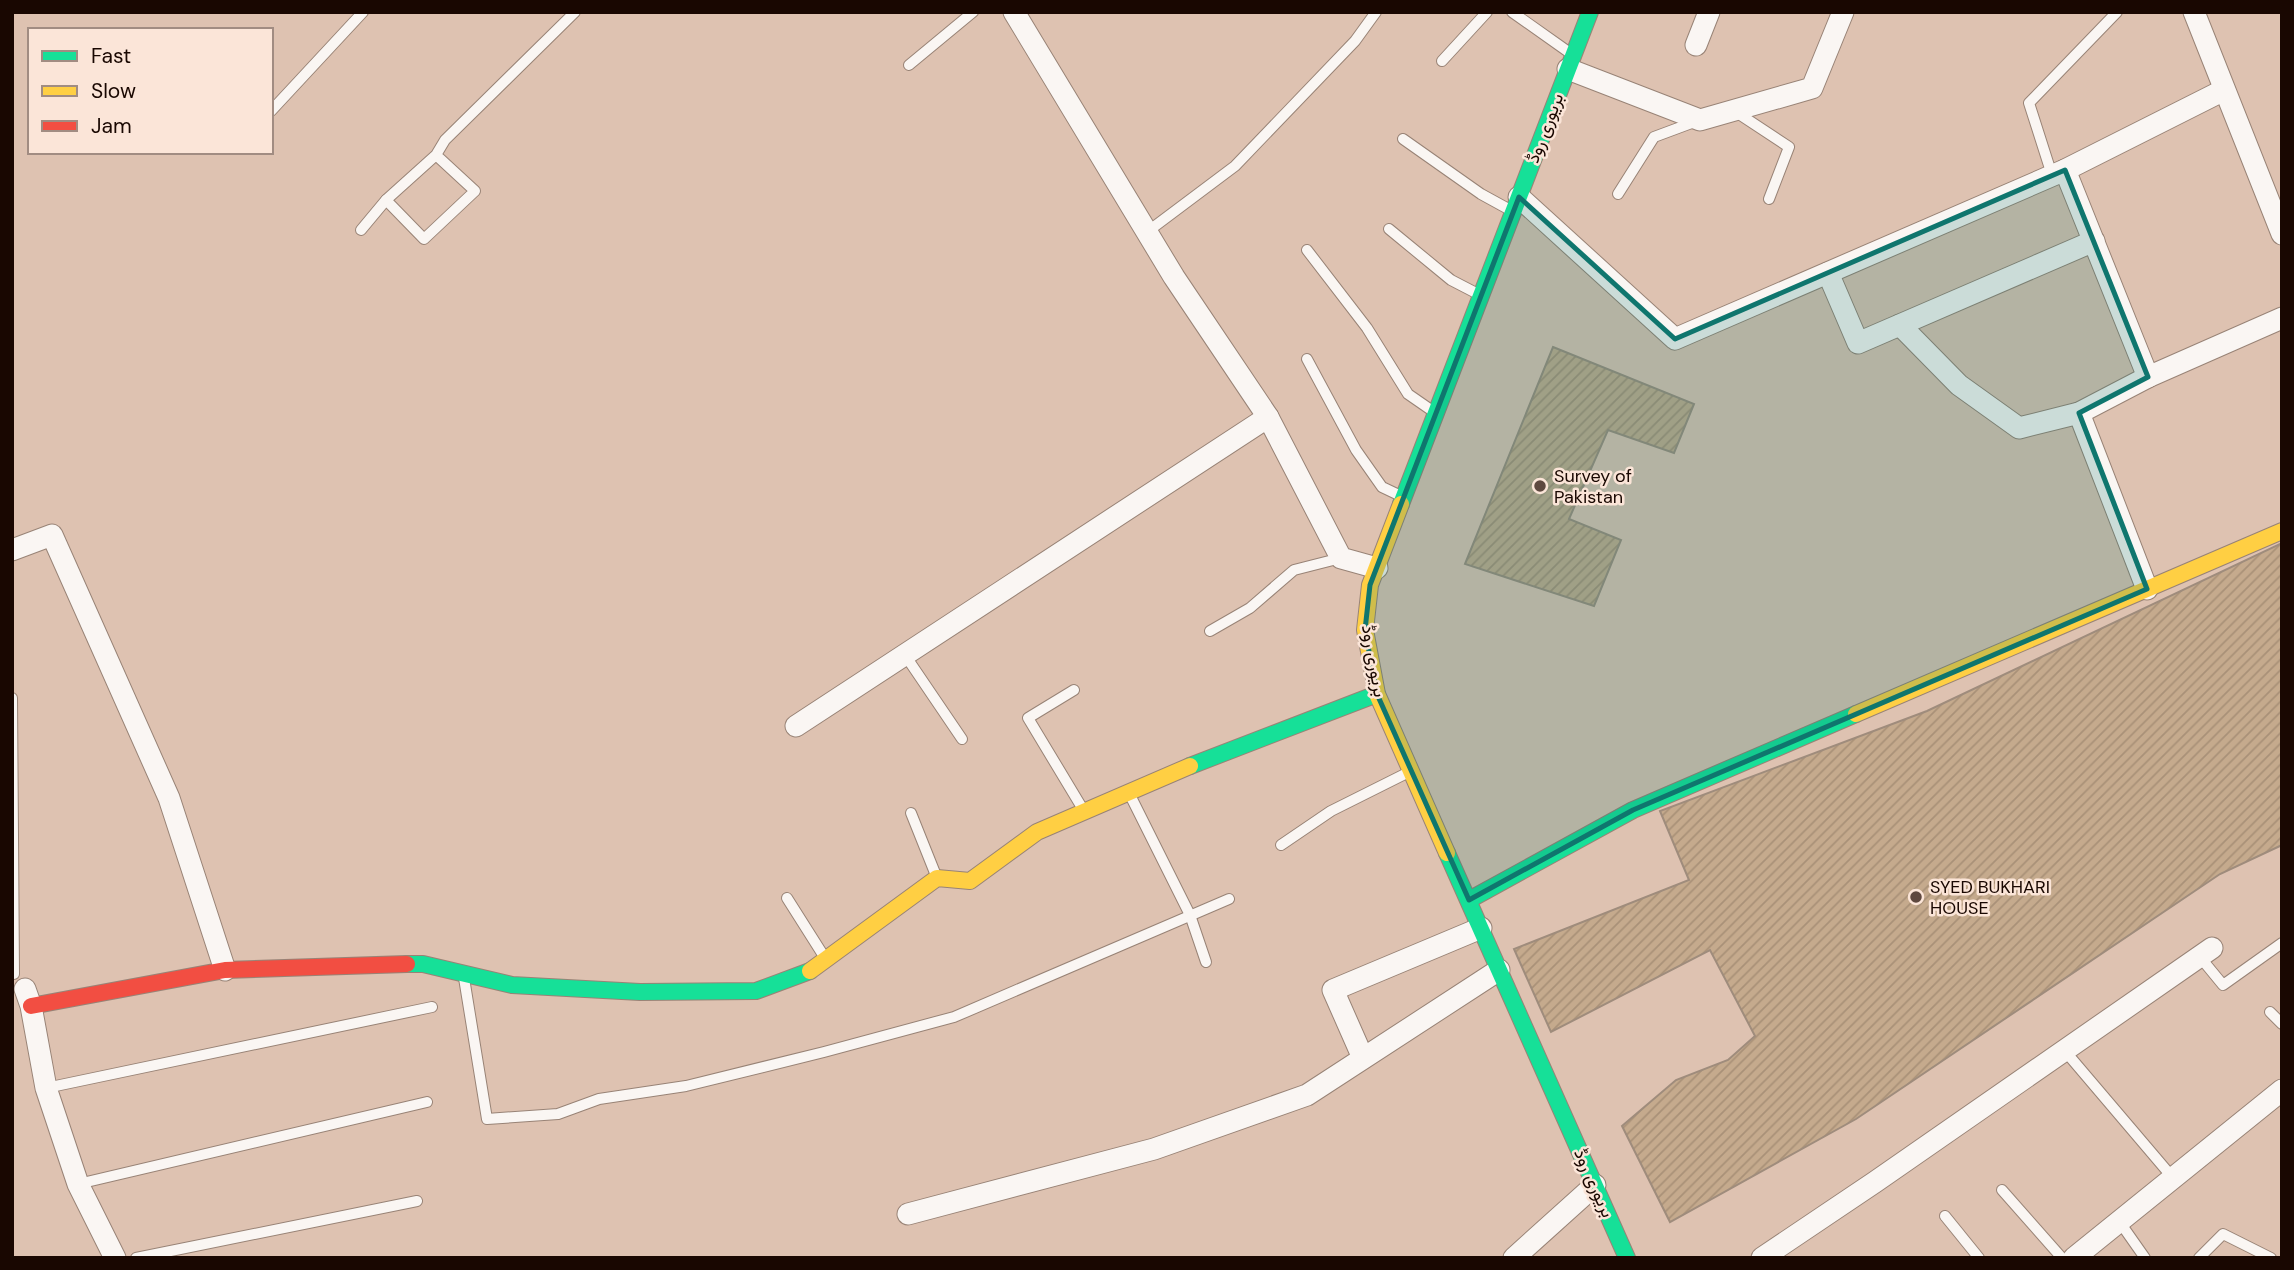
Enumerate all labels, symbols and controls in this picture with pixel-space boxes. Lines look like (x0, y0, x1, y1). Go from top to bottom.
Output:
legend (28, 28, 273, 154)
text: Fast (91, 42, 131, 70)
text: Slow (91, 77, 136, 105)
street label: بریوری روڈ (1521, 90, 1569, 166)
text: Jam (91, 112, 132, 140)
place label: Survey of Pakistan (1554, 464, 1632, 509)
marker: Survey of Pakistan (1532, 478, 1548, 494)
street label: بریوری روڈ (1356, 623, 1392, 699)
place label: SYED BUKHARI HOUSE (1930, 875, 2050, 920)
marker: SYED BUKHARI HOUSE (1908, 889, 1924, 905)
street label: بریوری روڈ (1568, 1145, 1620, 1221)

